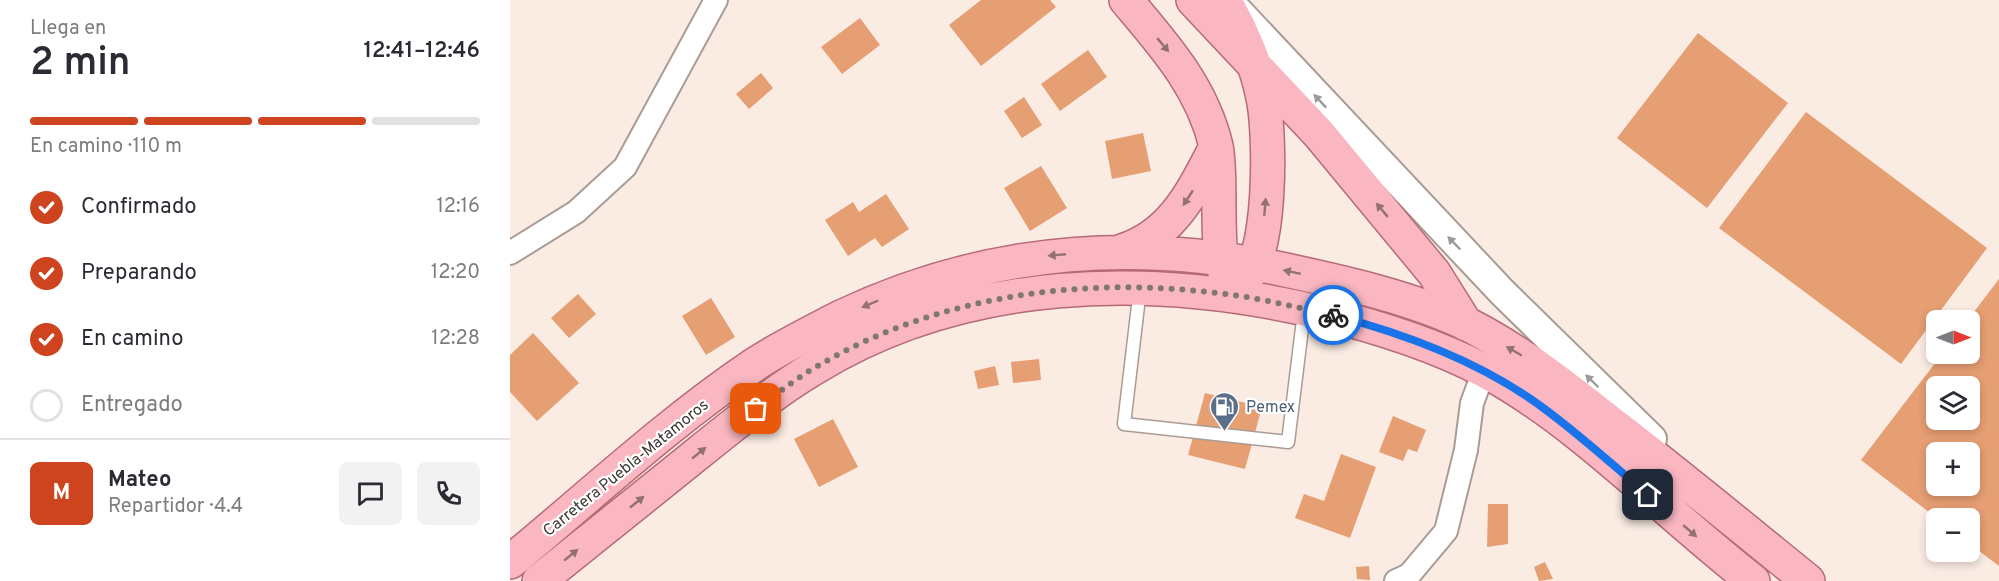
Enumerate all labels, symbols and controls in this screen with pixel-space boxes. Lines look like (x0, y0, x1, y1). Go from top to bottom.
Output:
text: Llega en (30, 16, 106, 42)
one-way arrow (1156, 37, 1169, 52)
text: 12:41–12:46 (363, 38, 480, 65)
text: 2 min (30, 40, 131, 89)
one-way arrow (1314, 94, 1328, 108)
text: En camino · 110 m (30, 134, 182, 160)
one-way arrow (1182, 190, 1193, 206)
icon: check (30, 191, 63, 224)
text: Confirmado (81, 194, 197, 221)
text: 12:16 (436, 194, 480, 220)
one-way arrow (1260, 197, 1270, 216)
one-way arrow (1375, 202, 1388, 218)
one-way arrow (1448, 236, 1462, 250)
one-way arrow (1048, 250, 1067, 260)
icon: check (30, 257, 63, 290)
text: Preparando (81, 260, 197, 287)
text: 12:20 (431, 260, 480, 286)
one-way arrow (1282, 267, 1301, 276)
courier (1303, 285, 1363, 345)
icon: bike (1317, 299, 1350, 332)
one-way arrow (861, 300, 879, 309)
north arrow (1926, 310, 1980, 364)
map controls (1926, 310, 1980, 562)
icon: check (30, 323, 63, 356)
text: En camino (81, 326, 183, 353)
text: 12:28 (431, 326, 480, 352)
one-way arrow (1505, 346, 1522, 356)
one-way arrow (1586, 374, 1600, 388)
button: layers (1926, 376, 1980, 430)
pin (730, 383, 781, 434)
fuel station icon: Pemex (1209, 390, 1241, 432)
text: Entregado (81, 392, 183, 419)
icon: bag (739, 392, 772, 425)
street label: Carretera Puebla-Matamoros (539, 396, 713, 541)
place label: Pemex (1246, 398, 1295, 418)
button: + (1926, 442, 1980, 496)
one-way arrow (691, 447, 707, 460)
button: chat (339, 462, 402, 525)
button: phone (417, 462, 480, 525)
text: Mateo (108, 467, 171, 494)
pin (1622, 469, 1673, 520)
icon: home (1631, 478, 1664, 511)
text: M (53, 480, 70, 507)
text: Repartidor · 4.4 (108, 494, 243, 520)
one-way arrow (629, 496, 645, 509)
button: − (1926, 508, 1980, 562)
one-way arrow (1682, 524, 1697, 537)
one-way arrow (563, 549, 579, 562)

